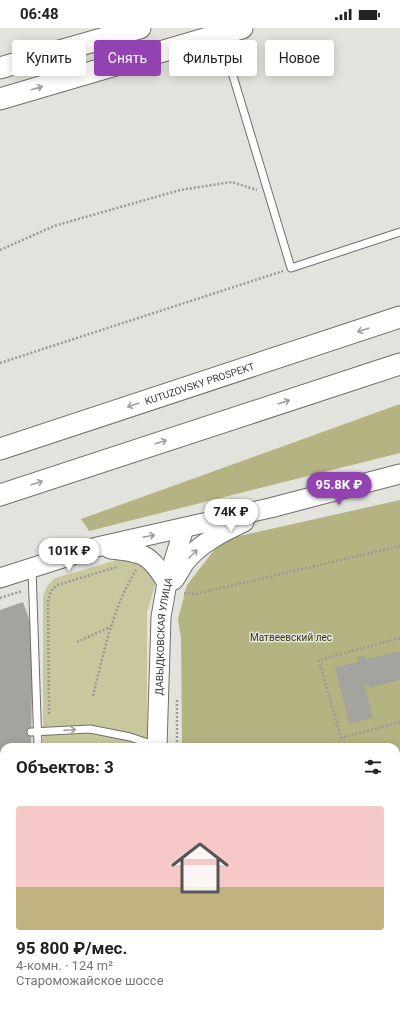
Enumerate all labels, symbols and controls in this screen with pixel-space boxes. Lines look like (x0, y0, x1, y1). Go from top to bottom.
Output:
text: 06:48 (20, 5, 59, 23)
chip: Купить (12, 40, 86, 76)
chip: Снять (94, 40, 161, 76)
chip: Фильтры (169, 40, 257, 76)
chip: Новое (265, 40, 334, 76)
one-way arrow (31, 84, 44, 91)
one-way arrow (357, 326, 369, 334)
street label: KUTUZOVSKY PROSPEKT (143, 360, 256, 407)
one-way arrow (278, 398, 291, 405)
one-way arrow (128, 402, 140, 410)
one-way arrow (154, 438, 166, 446)
pin: 95.8K ₽ (302, 472, 376, 506)
text: 95.8K ₽ (316, 477, 362, 492)
one-way arrow (31, 478, 43, 486)
pin: 74K ₽ (203, 499, 259, 533)
text: 74K ₽ (213, 504, 249, 519)
one-way arrow (142, 531, 155, 539)
pin: 101K ₽ (36, 538, 102, 572)
text: 101K ₽ (47, 543, 91, 558)
one-way arrow (188, 549, 197, 559)
street label: ДАВЫДКОВСКАЯ УЛИЦА (154, 576, 175, 696)
park label: Матвеевский лес (250, 632, 332, 643)
one-way arrow (63, 726, 76, 734)
icon: filters (362, 756, 384, 778)
text: Объектов: 3 (16, 757, 114, 777)
icon: home (164, 832, 236, 904)
text: 95 800 ₽/мес. (16, 938, 127, 958)
text: 4-комн. · 124 m² (16, 958, 113, 973)
text: Староможайское шоссе (16, 973, 164, 988)

